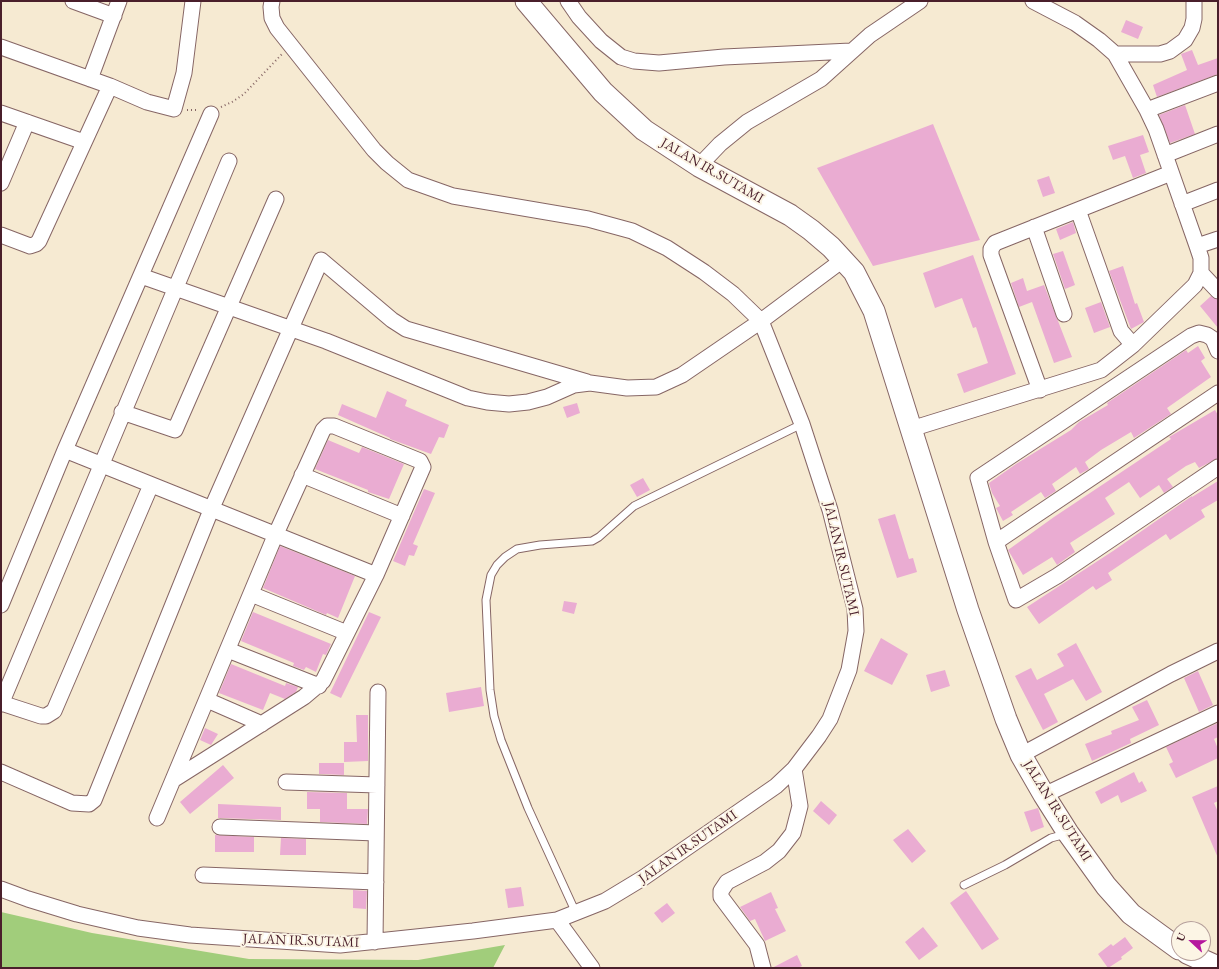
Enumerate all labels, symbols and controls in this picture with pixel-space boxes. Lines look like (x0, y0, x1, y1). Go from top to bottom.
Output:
street label: JALAN IR.SUTAMI (657, 135, 767, 207)
street label: JALAN IR.SUTAMI (820, 500, 862, 618)
street label: JALAN IR.SUTAMI (1019, 757, 1095, 865)
street label: JALAN IR.SUTAMI (636, 807, 740, 887)
north arrow (1171, 921, 1211, 961)
text: U (1173, 930, 1189, 943)
street label: JALAN IR.SUTAMI (243, 931, 359, 951)

